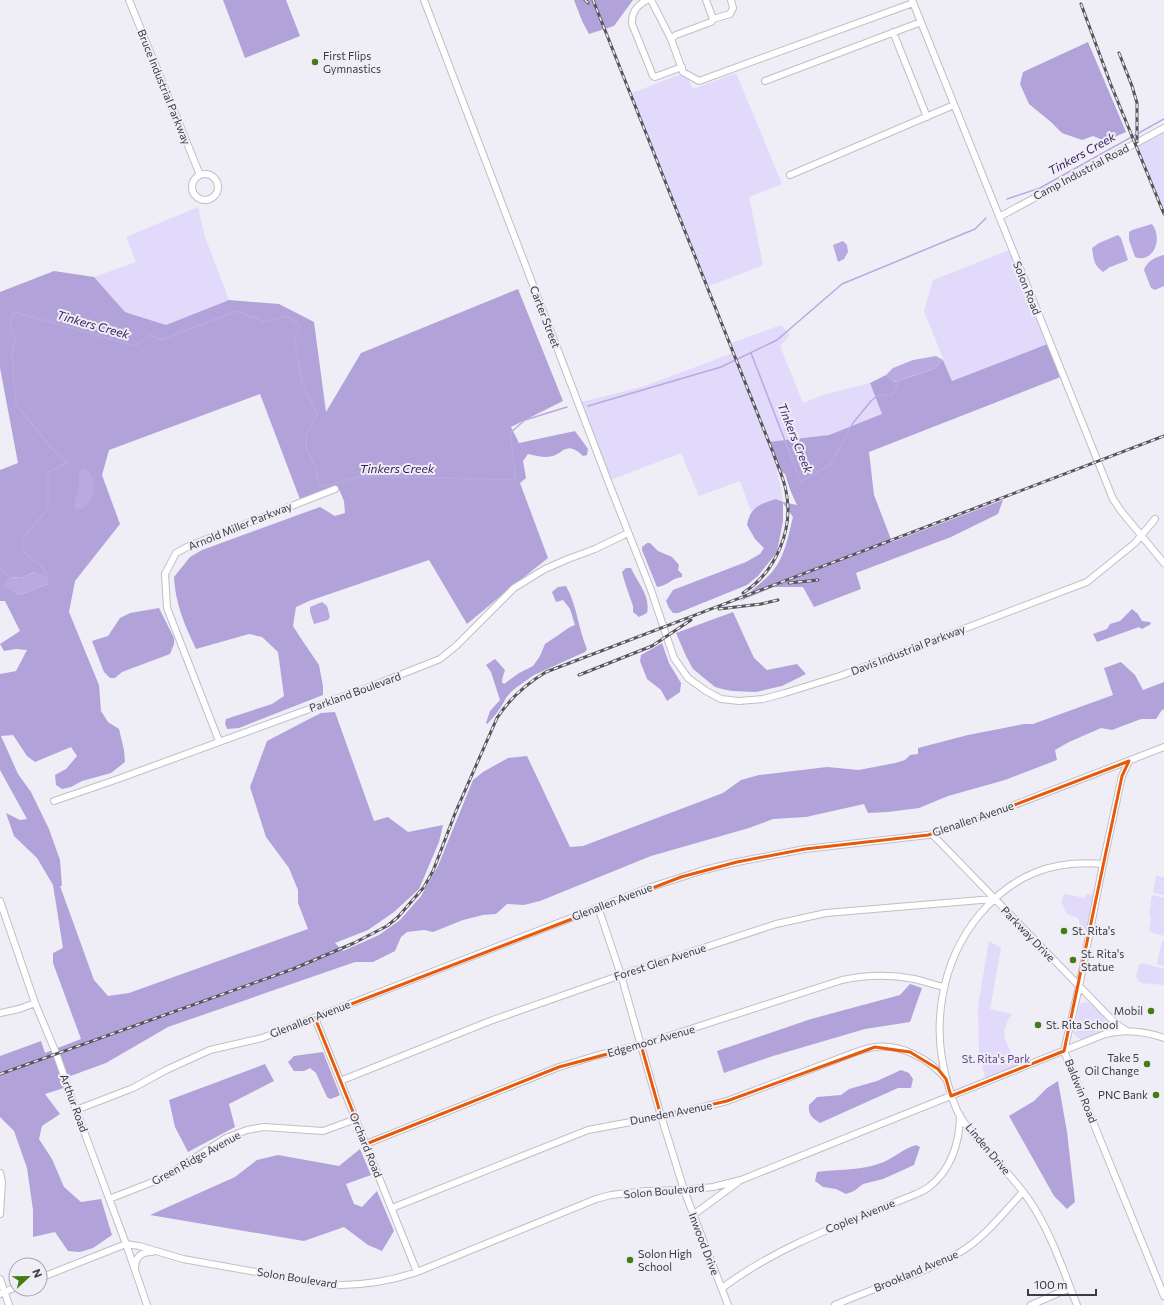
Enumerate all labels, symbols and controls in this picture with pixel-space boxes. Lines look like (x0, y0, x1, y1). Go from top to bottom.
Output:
street label: Bruce Industrial Parkway (135, 27, 194, 147)
place label: First Flips Gymnastics (323, 49, 381, 75)
marker: First Flips Gymnastics (310, 57, 320, 67)
water label: Tinkers Creek (1046, 129, 1118, 177)
street label: Camp Industrial Road (1031, 141, 1131, 202)
street label: Solon Road (1011, 259, 1044, 316)
street label: Carter Street (528, 284, 563, 350)
water label: Tinkers Creek (56, 307, 132, 341)
water label: Tinkers Creek (775, 400, 817, 475)
water label: Tinkers Creek (360, 461, 435, 475)
street label: Arnold Miller Parkway (186, 499, 294, 552)
street label: Davis Industrial Parkway (849, 622, 967, 677)
street label: Parkland Boulevard (307, 669, 402, 714)
street label: Glenallen Avenue (930, 798, 1015, 839)
street label: Glenallen Avenue (570, 880, 654, 923)
street label: Parkway Drive (999, 903, 1058, 964)
place label: St. Rita's (1072, 924, 1115, 937)
marker: St. Rita's (1059, 926, 1069, 936)
street label: Forest Glen Avenue (612, 940, 708, 983)
place label: St. Rita's Statue (1081, 947, 1124, 973)
marker: St. Rita's Statue (1068, 955, 1078, 965)
street label: Glenallen Avenue (268, 997, 352, 1040)
place label: Mobil (1114, 1004, 1143, 1017)
marker: Mobil (1146, 1006, 1156, 1016)
place label: St. Rita School (1046, 1018, 1118, 1031)
marker: St. Rita School (1033, 1020, 1043, 1030)
street label: Edgemoor Avenue (606, 1022, 696, 1059)
place label: Take 5 Oil Change (1085, 1051, 1139, 1077)
park label: St. Rita's Park (962, 1052, 1030, 1065)
street label: Baldwin Road (1063, 1057, 1100, 1125)
marker: Take 5 Oil Change (1142, 1059, 1152, 1069)
street label: Arthur Road (58, 1072, 91, 1134)
place label: PNC Bank (1098, 1088, 1148, 1101)
marker: PNC Bank (1151, 1090, 1161, 1100)
street label: Duneden Avenue (629, 1098, 713, 1127)
street label: Orchard Road (348, 1110, 385, 1179)
street label: Linden Drive (963, 1121, 1014, 1177)
street label: Green Ridge Avenue (149, 1128, 242, 1187)
street label: Solon Boulevard (623, 1181, 705, 1201)
street label: Copley Avenue (823, 1196, 897, 1235)
street label: Inwood Drive (687, 1211, 722, 1277)
place label: Solon High School (638, 1247, 692, 1273)
street label: Brookland Avenue (872, 1247, 960, 1294)
marker: Solon High School (625, 1255, 635, 1265)
north arrow (8, 1257, 48, 1297)
street label: Solon Boulevard (256, 1265, 338, 1290)
text: N (30, 1267, 45, 1279)
scale bar (1028, 1271, 1096, 1297)
text: 100 m (1034, 1277, 1068, 1291)

